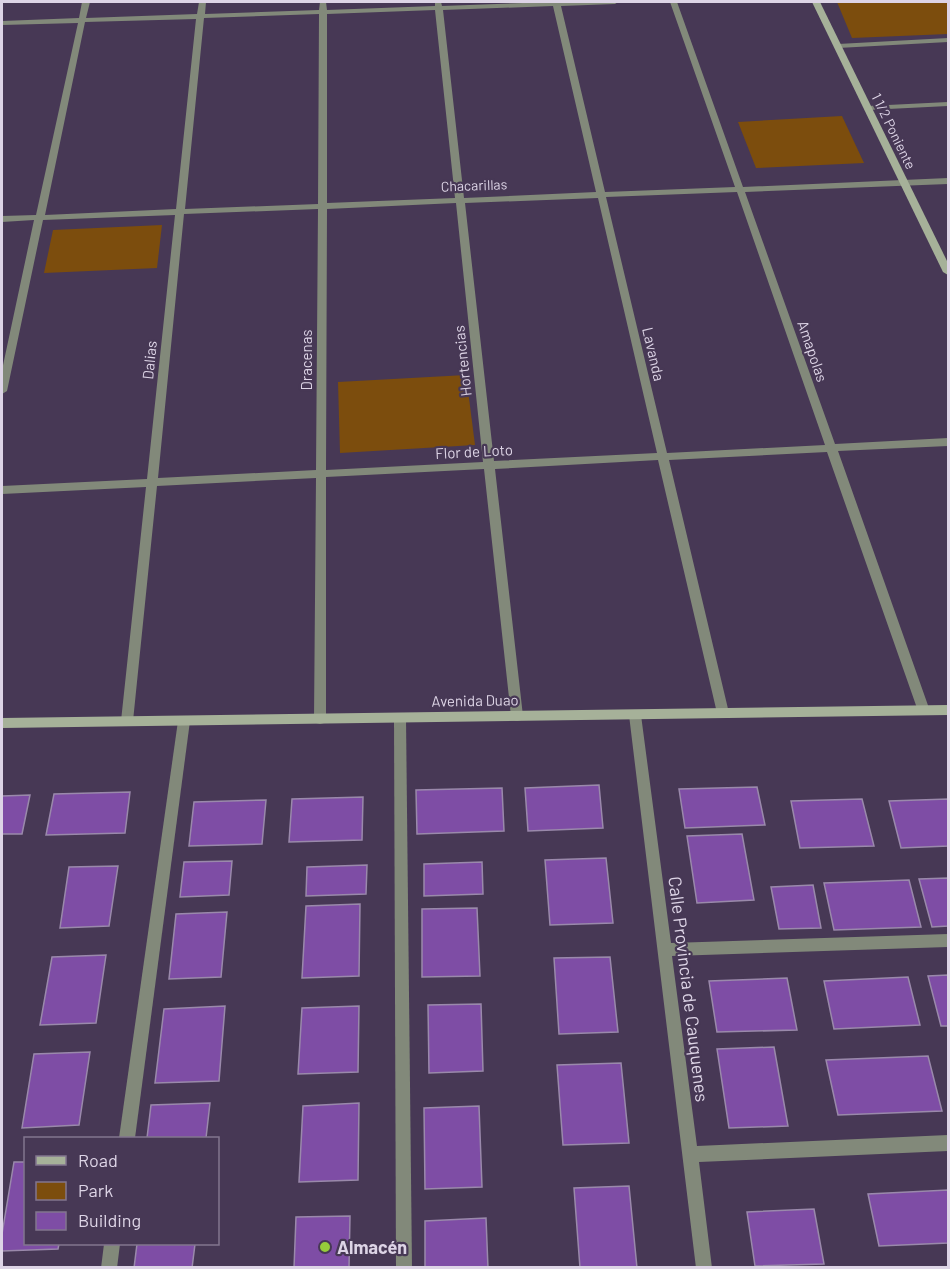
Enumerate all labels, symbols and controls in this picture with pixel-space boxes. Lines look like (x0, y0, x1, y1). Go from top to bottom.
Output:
street label: 1 1/2 Poniente (868, 90, 920, 172)
street label: Chacarillas (440, 175, 508, 195)
street label: Amapolas (794, 318, 832, 384)
street label: Hortencias (449, 325, 475, 397)
street label: Lavanda (639, 325, 669, 383)
street label: Dracenas (297, 329, 315, 391)
street label: Dalias (138, 340, 160, 380)
street label: Flor de Loto (435, 440, 513, 462)
street label: Avenida Duao (431, 690, 519, 710)
street label: Calle Provincia de Cauquenes (664, 875, 714, 1103)
legend (24, 1137, 219, 1245)
text: Road (78, 1149, 118, 1171)
text: Park (78, 1179, 113, 1201)
text: Building (78, 1209, 141, 1231)
place label: Almacén (337, 1236, 407, 1258)
marker: Almacén (318, 1240, 332, 1254)

